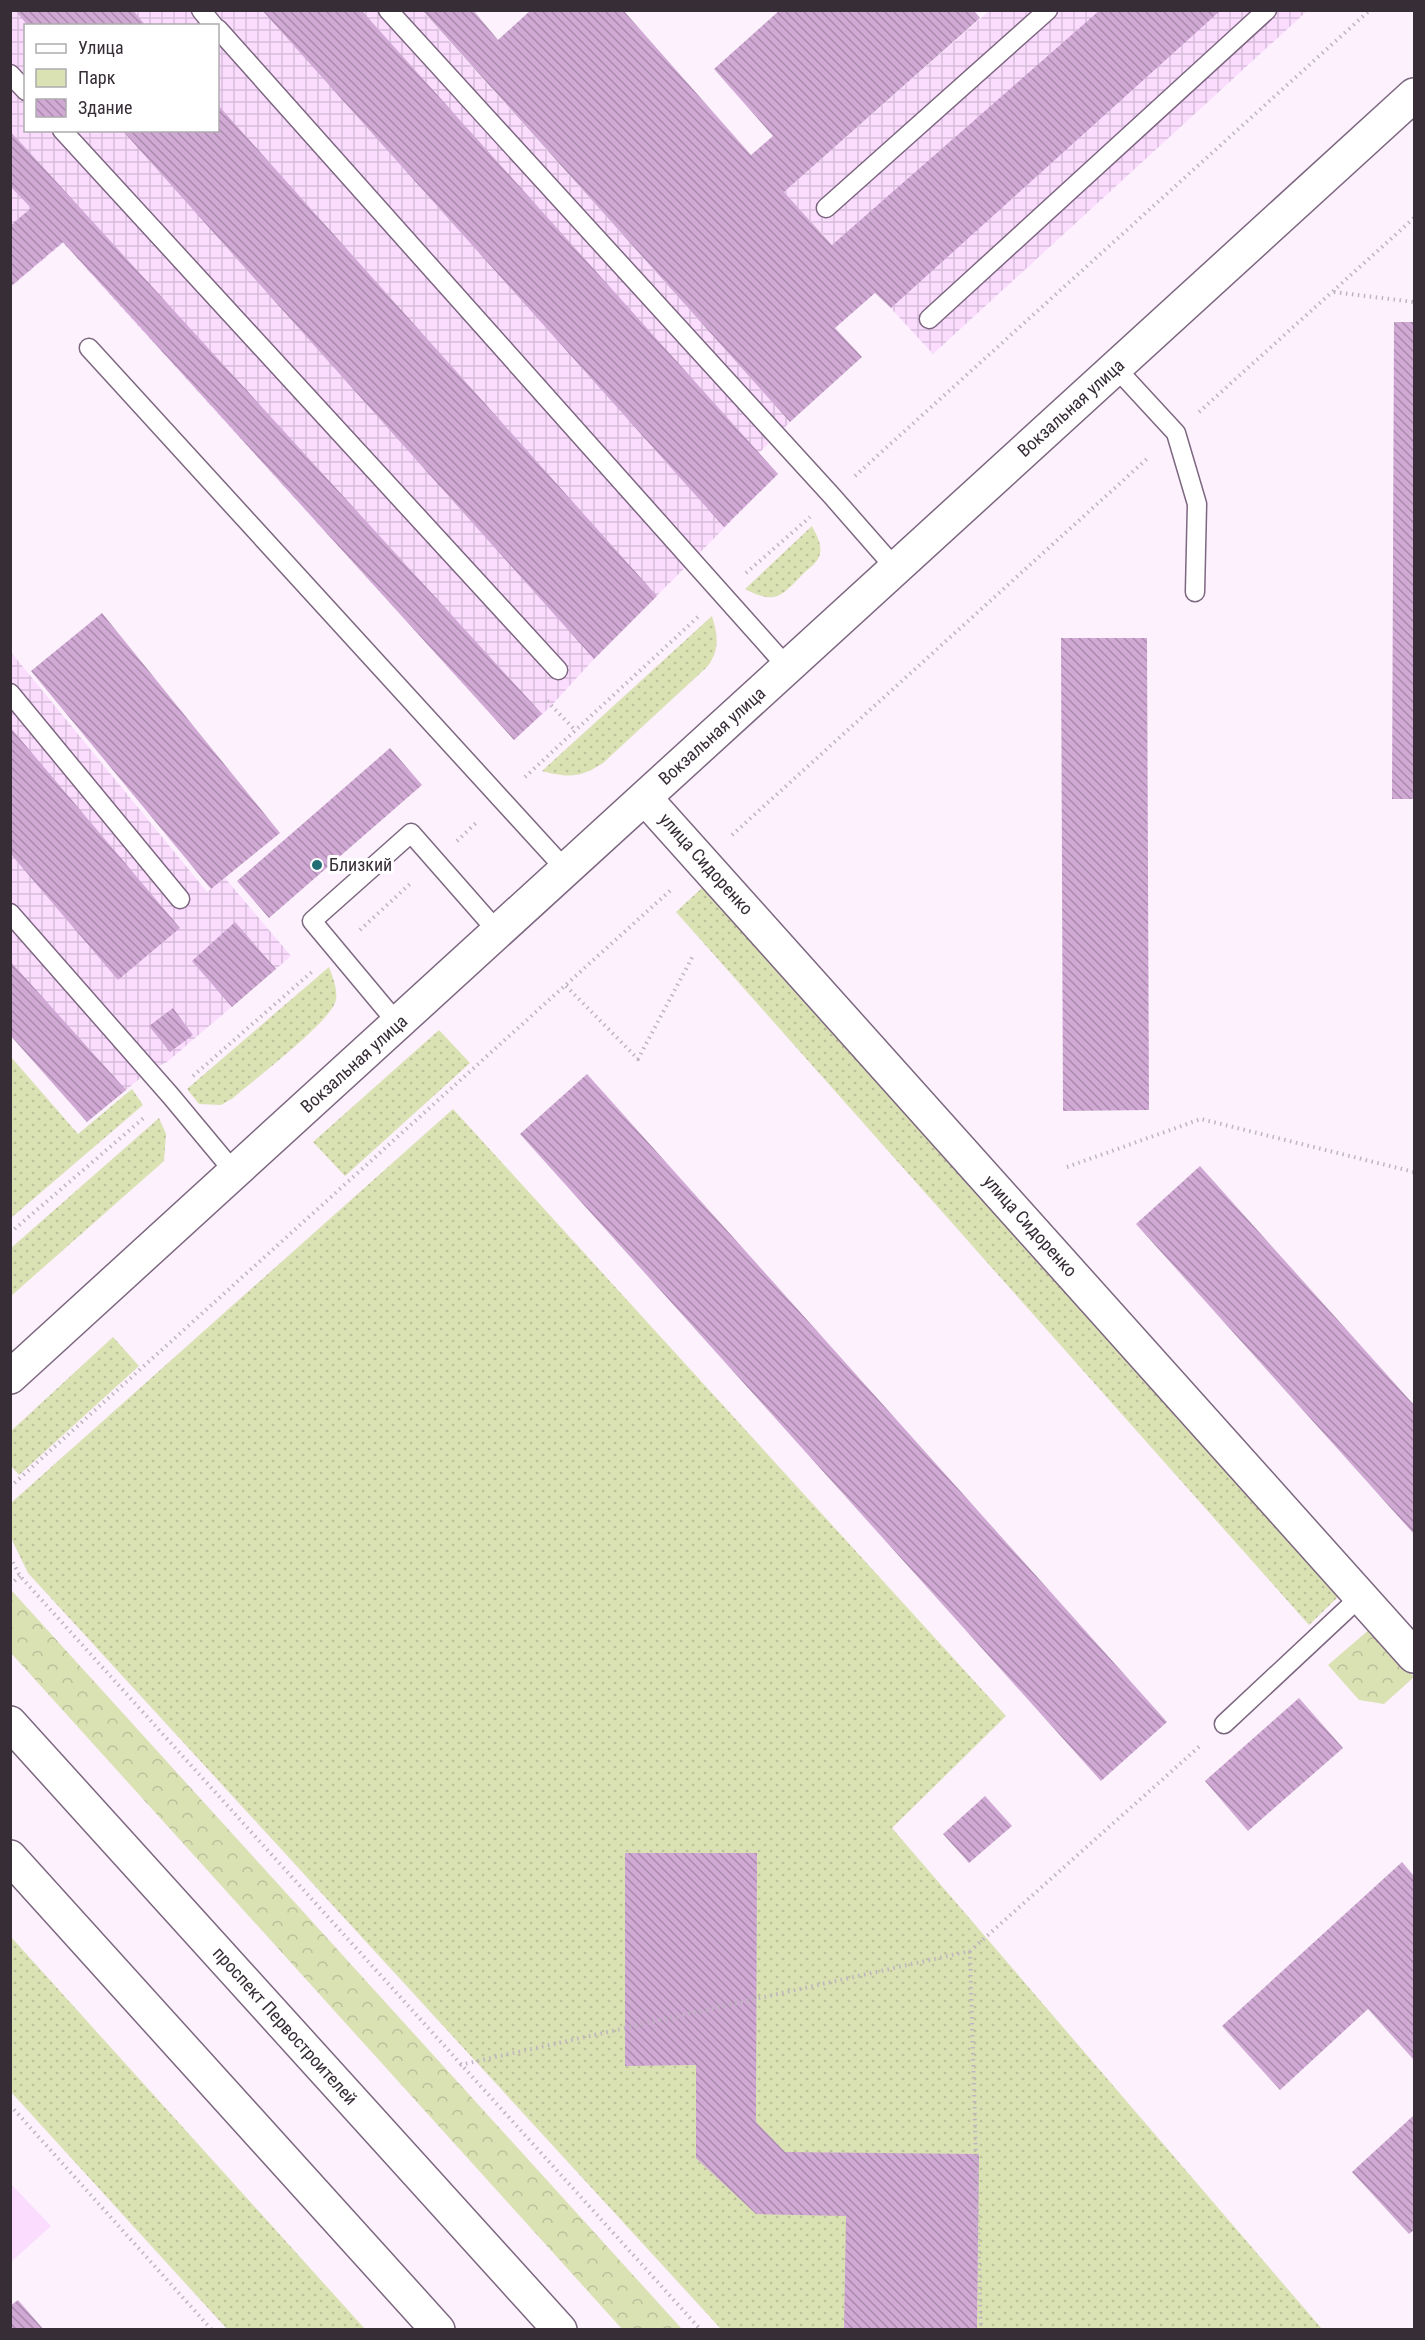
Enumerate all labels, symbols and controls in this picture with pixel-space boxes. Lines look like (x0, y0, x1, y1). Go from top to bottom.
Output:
legend (24, 24, 219, 132)
text: Улица (78, 37, 124, 58)
text: Парк (78, 67, 116, 88)
text: Здание (78, 97, 132, 118)
street label: Вокзальная улица (1013, 354, 1128, 461)
street label: Вокзальная улица (654, 682, 769, 789)
street label: улица Сидоренко (655, 808, 758, 919)
place label: Близкий (329, 854, 392, 875)
marker: Близкий (310, 858, 324, 872)
street label: Вокзальная улица (296, 1010, 411, 1117)
street label: улица Сидоренко (979, 1170, 1082, 1281)
street label: проспект Первостроителей (209, 1942, 362, 2109)

